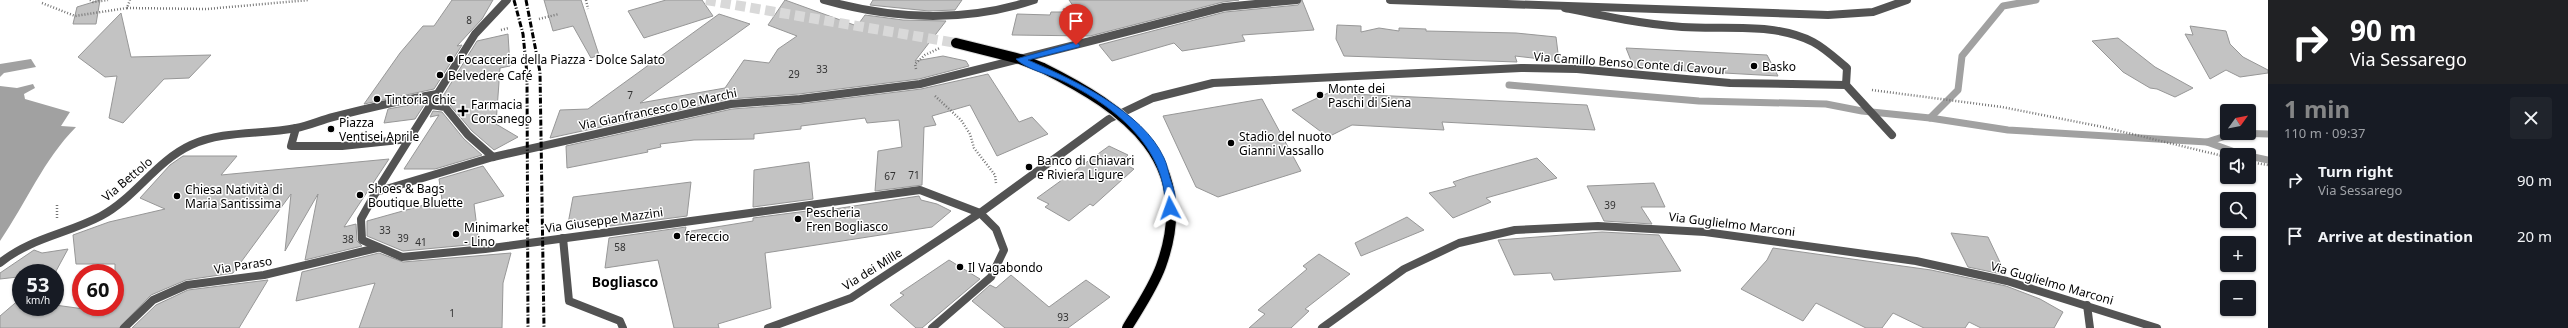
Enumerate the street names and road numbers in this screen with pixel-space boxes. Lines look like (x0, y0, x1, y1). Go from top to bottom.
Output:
street label: Via Camillo Benso Conte di Cavour (1533, 48, 1727, 78)
street label: Via Gianfrancesco De Marchi (578, 84, 738, 134)
street label: Via Bettolo (98, 153, 156, 205)
street label: Via Giuseppe Mazzini (544, 203, 664, 237)
street label: Via Guglielmo Marconi (1668, 208, 1796, 240)
street label: Via dei Mille (839, 244, 905, 294)
street label: Via Paraso (213, 252, 273, 278)
street label: Via Guglielmo Marconi (1989, 257, 2115, 309)

